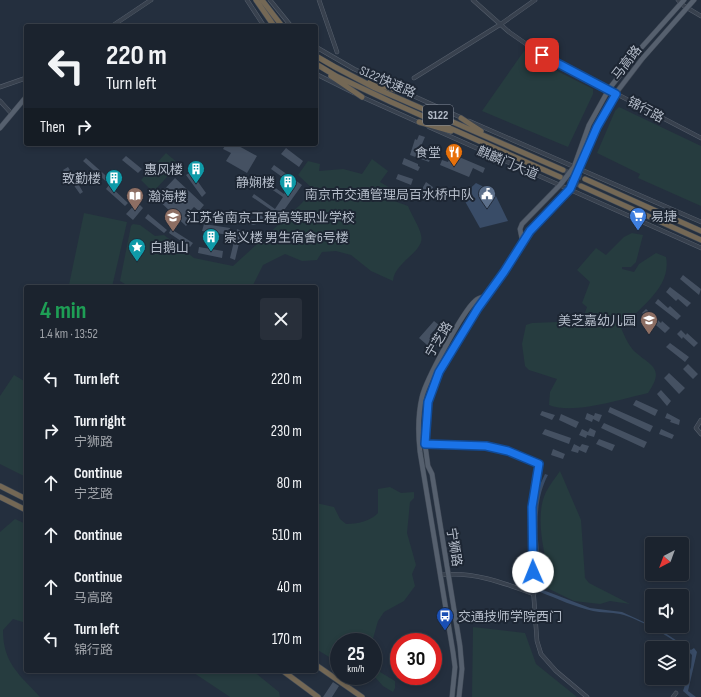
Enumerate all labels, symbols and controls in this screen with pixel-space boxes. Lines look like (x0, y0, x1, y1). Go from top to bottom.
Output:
pin (525, 38, 559, 72)
text: 220 m (106, 39, 167, 72)
icon: left (40, 40, 92, 92)
street label: 马高路 (608, 42, 645, 83)
icon: arrive (531, 44, 553, 66)
street label: S122快速路 (357, 62, 418, 101)
text: Turn left (106, 73, 157, 94)
street label: 锦行路 (625, 94, 667, 126)
road number: S122 (423, 105, 453, 125)
icon: right (73, 116, 95, 138)
text: Then (40, 118, 65, 137)
restaurant icon: 食堂 (444, 142, 464, 167)
street label: 麒麟门大道 (475, 143, 541, 183)
place label: 食堂 (415, 145, 441, 161)
building icon: 惠风楼 (186, 159, 206, 184)
place label: 惠风楼 (144, 162, 183, 178)
building icon: 致勤楼 (104, 168, 124, 193)
place label: 致勤楼 (62, 171, 101, 187)
building icon: 静娴楼 (278, 172, 298, 197)
place label: 静娴楼 (236, 175, 275, 191)
public building icon: 南京市交通管理局百水桥中队 (477, 184, 497, 209)
library icon: 瀚海楼 (125, 186, 145, 211)
place label: 南京市交通管理局百水桥中队 (305, 187, 474, 203)
place label: 瀚海楼 (148, 189, 187, 205)
supermarket icon: 易捷 (628, 206, 648, 231)
school or university icon: 江苏省南京工程高等职业学校 (163, 207, 183, 232)
place label: 易捷 (651, 209, 677, 225)
place label: 江苏省南京工程高等职业学校 (186, 210, 355, 226)
building icon: 崇义楼 男生宿舍6号楼 (201, 227, 221, 252)
place label: 崇义楼 男生宿舍6号楼 (224, 230, 349, 246)
place icon: 白鹅山 (127, 237, 147, 262)
place label: 白鹅山 (150, 240, 189, 256)
text: 4 min (40, 296, 86, 325)
button: close (260, 298, 302, 340)
school or university icon: 美芝嘉幼儿园 (639, 310, 659, 335)
place label: 美芝嘉幼儿园 (558, 313, 636, 329)
street label: 宁芝路 (422, 319, 456, 360)
text: 1.4 km · 13:52 (40, 326, 98, 342)
icon: left (40, 368, 62, 390)
text: Turn left (74, 370, 119, 389)
text: 220 m (271, 370, 302, 389)
text: Turn right (74, 412, 126, 431)
icon: right (40, 420, 62, 442)
text: 230 m (271, 422, 302, 441)
text: 宁狮路 (74, 434, 113, 450)
text: Continue (74, 464, 123, 483)
icon: ahead (40, 472, 62, 494)
text: 80 m (277, 474, 302, 493)
text: 宁芝路 (74, 486, 113, 502)
icon: ahead (40, 524, 62, 546)
text: Continue (74, 526, 123, 545)
text: 510 m (272, 526, 302, 545)
street label: 宁狮路 (443, 527, 465, 568)
north arrow (645, 537, 689, 581)
map controls (645, 537, 689, 685)
position arrow (512, 551, 554, 593)
text: Continue (74, 568, 123, 587)
icon: ahead (40, 576, 62, 598)
text: 40 m (277, 578, 302, 597)
button: sound (645, 589, 689, 633)
text: 马高路 (74, 590, 113, 606)
bus stop icon: 交通技师学院西门 (435, 606, 455, 631)
place label: 交通技师学院西门 (458, 609, 562, 625)
text: Turn left (74, 620, 119, 639)
icon: left (40, 628, 62, 650)
text: 170 m (272, 630, 302, 649)
speed limit sign: 30 (390, 633, 442, 685)
button: layers (645, 641, 689, 685)
text: 锦行路 (74, 642, 113, 658)
text: 25 (347, 642, 365, 666)
text: km/h (347, 663, 365, 675)

